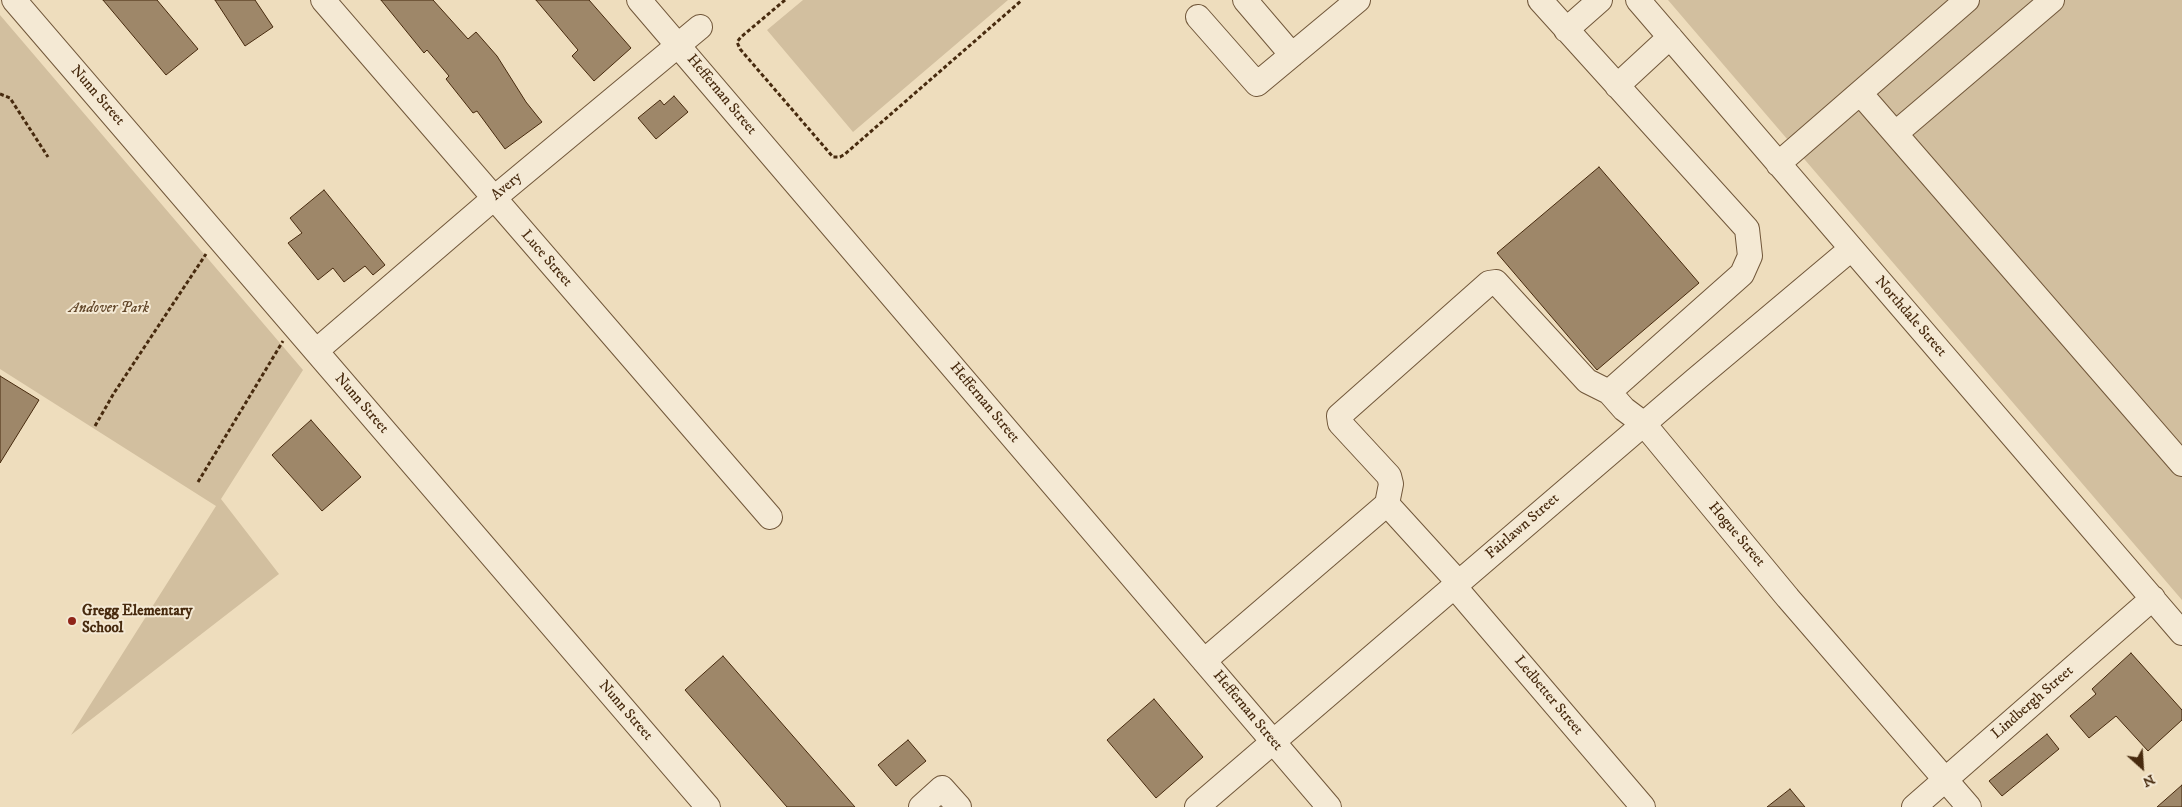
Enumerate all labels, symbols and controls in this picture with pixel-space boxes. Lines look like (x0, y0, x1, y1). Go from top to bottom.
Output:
street label: Heffernan Street (682, 51, 760, 139)
street label: Nunn Street (66, 62, 128, 130)
street label: Avery (488, 169, 526, 205)
street label: Luce Street (516, 227, 576, 291)
street label: Northdale Street (1870, 273, 1950, 361)
park label: Andover Park (69, 300, 149, 318)
street label: Heffernan Street (945, 359, 1023, 447)
street label: Nunn Street (330, 370, 392, 438)
street label: Fairlawn Street (1483, 490, 1563, 564)
street label: Hogue Street (1704, 499, 1768, 571)
place label: Gregg Elementary School (82, 603, 192, 638)
marker: Gregg Elementary School (66, 615, 78, 627)
street label: Ledbetter Street (1510, 653, 1586, 739)
street label: Lindbergh Street (1988, 663, 2078, 743)
street label: Heffernan Street (1208, 667, 1286, 755)
street label: Nunn Street (594, 677, 656, 745)
north arrow (2117, 742, 2167, 792)
text: N (2139, 770, 2158, 791)

